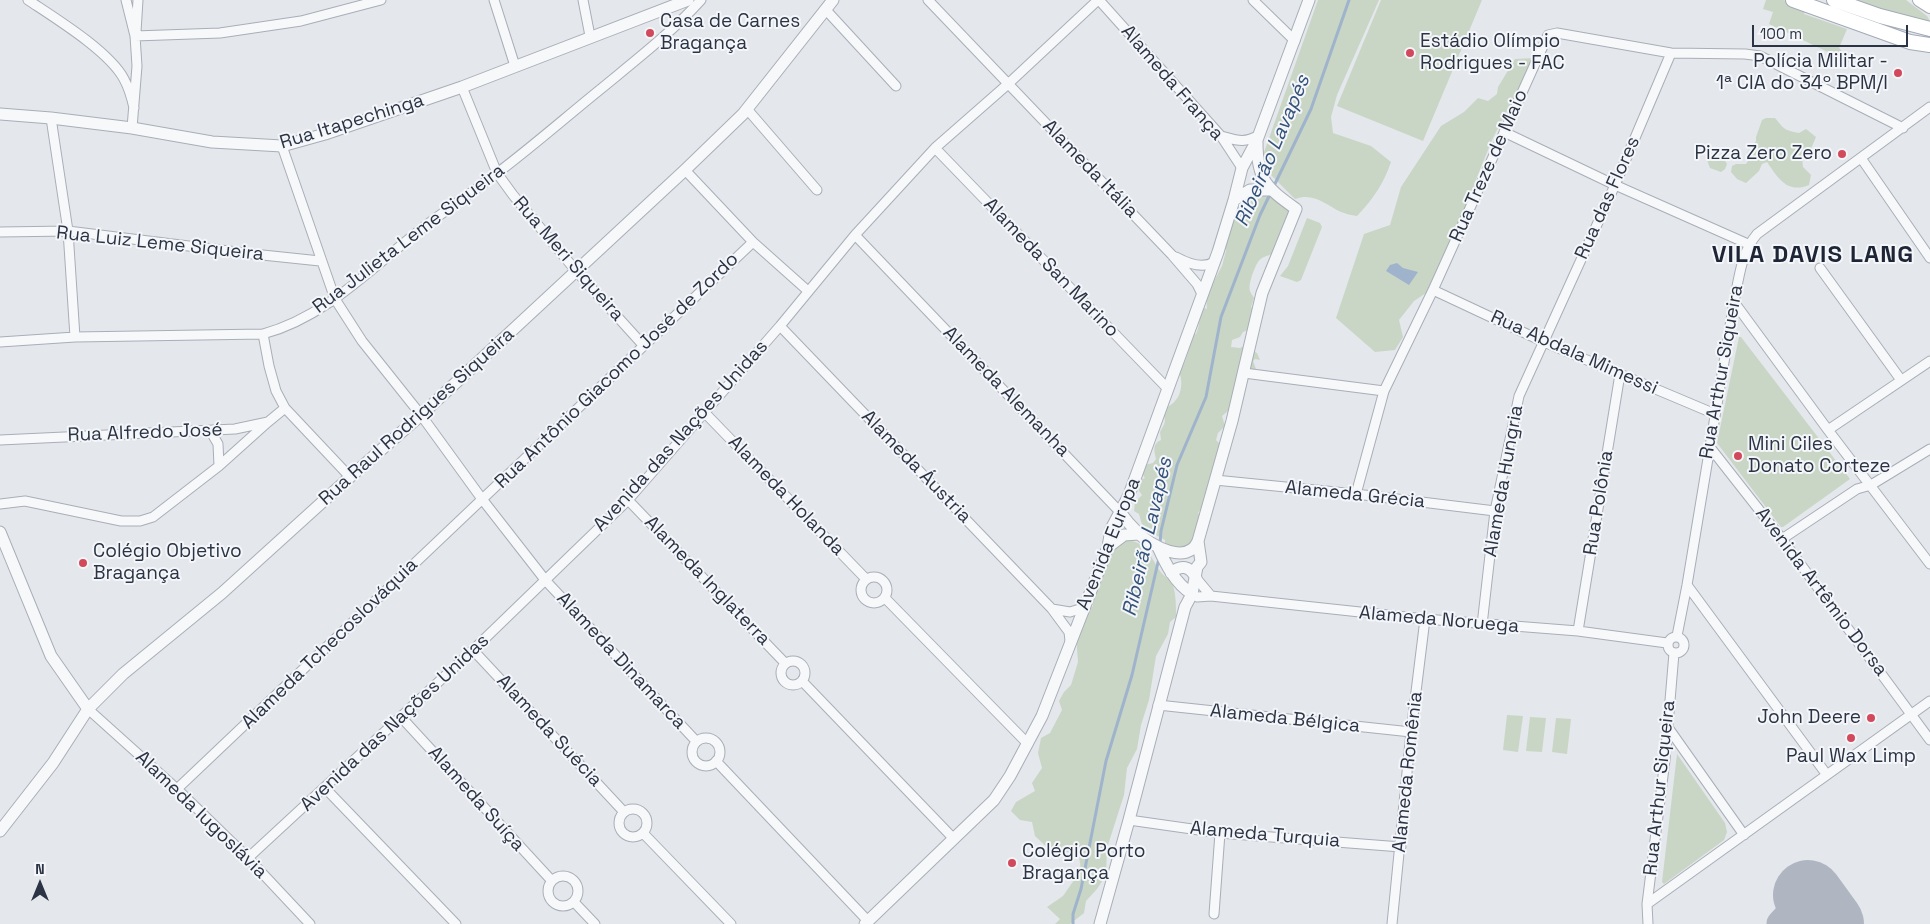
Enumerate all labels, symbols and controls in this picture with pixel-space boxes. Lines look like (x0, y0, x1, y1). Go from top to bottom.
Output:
place label: Casa de Carnes Bragança (660, 11, 800, 55)
scale bar (1755, 15, 1911, 47)
street label: Alameda França (1116, 21, 1228, 145)
text: 100 m (1760, 24, 1802, 43)
marker: Casa de Carnes Bragança (644, 27, 656, 39)
place label: Estádio Olímpio Rodrigues - FAC (1420, 31, 1565, 75)
marker: Estádio Olímpio Rodrigues - FAC (1404, 47, 1416, 59)
place label: Polícia Militar - 1ª CIA do 34º BPM/I (1716, 51, 1888, 95)
marker: Polícia Militar - 1ª CIA do 34º BPM/I (1892, 67, 1904, 79)
water label: Ribeirão Lavapés (1230, 72, 1316, 230)
street label: Rua Treze de Maio (1445, 86, 1533, 246)
street label: Rua Itapechinga (277, 89, 427, 155)
street label: Alameda Itália (1037, 115, 1143, 223)
street label: Rua das Flores (1571, 133, 1645, 263)
place label: Pizza Zero Zero (1695, 143, 1832, 165)
marker: Pizza Zero Zero (1836, 148, 1848, 160)
street label: Rua Julieta Leme Siqueira (309, 159, 509, 319)
street label: Rua Meri Siqueira (508, 192, 628, 326)
street label: Alameda San Marino (979, 194, 1123, 342)
street label: Rua Luiz Leme Siqueira (55, 222, 265, 266)
district label: VILA DAVIS LANG (1710, 241, 1916, 269)
street label: Rua Antônio Giacomo José de Zordo (490, 248, 744, 494)
street label: Rua Arthur Siqueira (1695, 283, 1749, 461)
street label: Rua Abdala Mimessi (1487, 306, 1661, 400)
street label: Alameda Alemanha (938, 322, 1074, 462)
street label: Rua Raul Rodrigues Siqueira (315, 323, 519, 511)
street label: Avenida das Nações Unidas (589, 336, 773, 536)
street label: Alameda Hungria (1479, 403, 1529, 559)
street label: Alameda Áustria (856, 406, 976, 528)
street label: Rua Alfredo José (67, 419, 223, 447)
street label: Alameda Holanda (723, 431, 849, 561)
place label: Mini Ciles Donato Corteze (1748, 434, 1891, 478)
street label: Rua Polônia (1579, 449, 1619, 557)
marker: Mini Ciles Donato Corteze (1732, 450, 1744, 462)
water label: Ribeirão Lavapés (1118, 455, 1178, 619)
street label: Avenida Europa (1072, 474, 1146, 614)
street label: Alameda Grécia (1284, 476, 1426, 514)
street label: Avenida Artêmio Dorsa (1750, 503, 1892, 681)
street label: Alameda Inglaterra (639, 512, 775, 650)
place label: Colégio Objetivo Bragança (93, 541, 242, 585)
street label: Alameda Tchecoslováquia (237, 554, 423, 734)
marker: Colégio Objetivo Bragança (77, 557, 89, 569)
street label: Alameda Dinamarca (551, 588, 691, 734)
street label: Alameda Noruega (1358, 602, 1520, 638)
street label: Avenida das Nações Unidas (296, 630, 494, 816)
street label: Alameda Suécia (491, 670, 607, 792)
street label: Alameda Romênia (1388, 690, 1428, 854)
street label: Rua Arthur Siqueira (1639, 699, 1681, 877)
street label: Alameda Bélgica (1209, 700, 1361, 738)
place label: John Deere (1757, 707, 1861, 729)
marker: John Deere (1865, 712, 1877, 724)
marker: Paul Wax Limp (1845, 732, 1857, 744)
street label: Alameda Suíça (423, 742, 529, 856)
street label: Alameda Iugoslávia (130, 746, 272, 884)
place label: Paul Wax Limp (1786, 746, 1916, 768)
street label: Alameda Turquia (1189, 817, 1341, 853)
place label: Colégio Porto Bragança (1022, 841, 1145, 885)
marker: Colégio Porto Bragança (1006, 857, 1018, 869)
north arrow (15, 859, 65, 909)
text: N (35, 860, 45, 878)

